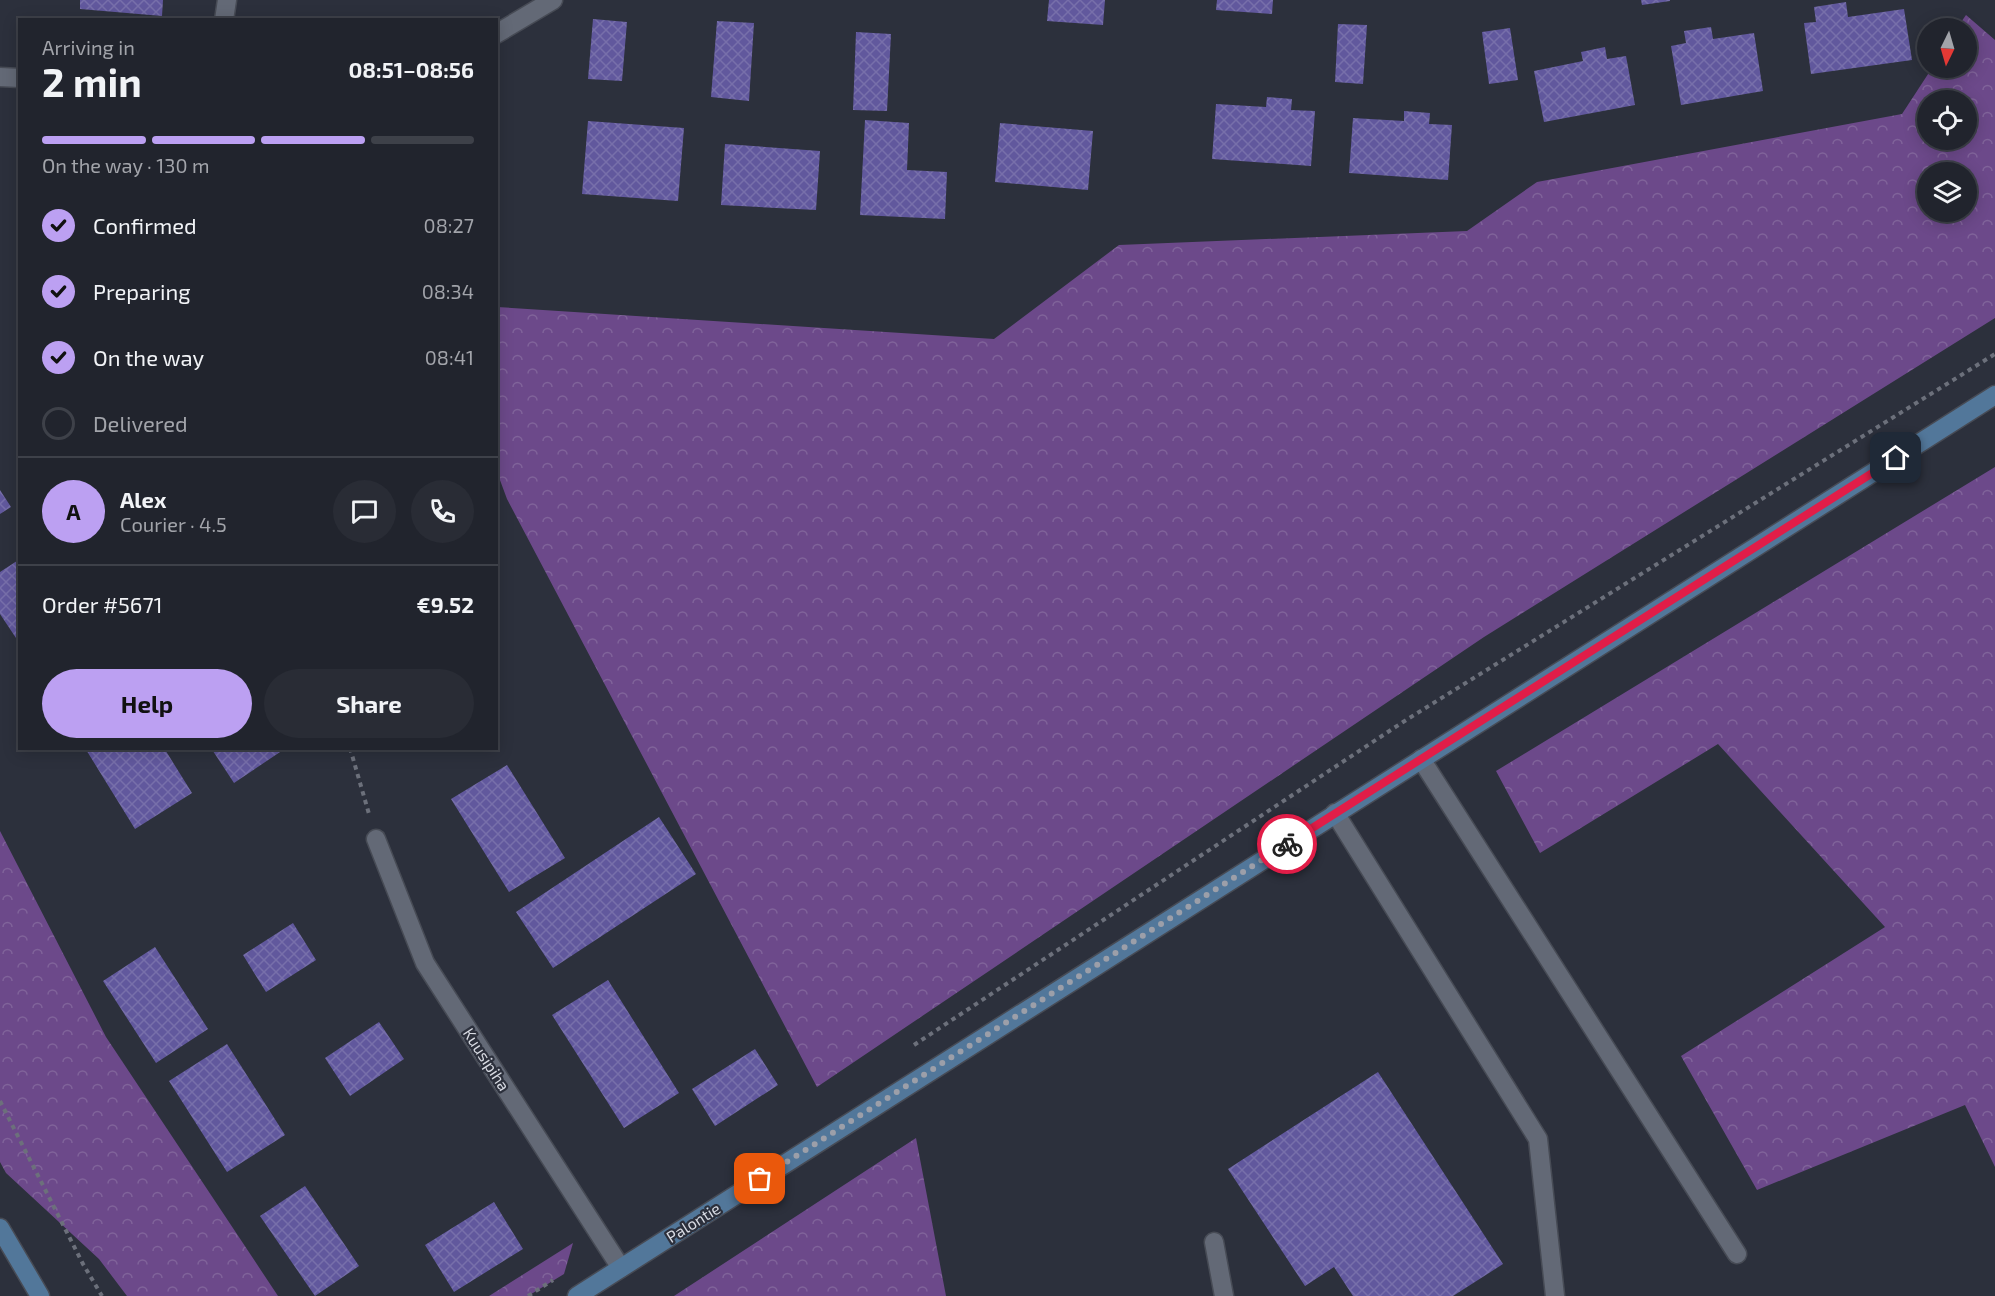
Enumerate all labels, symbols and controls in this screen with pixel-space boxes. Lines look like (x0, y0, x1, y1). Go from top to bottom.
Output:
north arrow (1917, 18, 1977, 78)
map controls (1917, 18, 1977, 222)
text: Arriving in (42, 35, 135, 59)
text: 08:51–08:56 (348, 56, 474, 82)
text: 2 min (42, 58, 142, 105)
button: locate (1917, 90, 1977, 150)
text: On the way · 130 m (42, 153, 209, 177)
button: layers (1917, 162, 1977, 222)
icon: check (42, 209, 75, 242)
text: Confirmed (93, 212, 197, 238)
text: 08:27 (424, 213, 474, 237)
icon: check (42, 275, 75, 308)
text: Preparing (93, 278, 191, 304)
text: 08:34 (422, 279, 474, 303)
icon: check (42, 341, 75, 374)
text: On the way (93, 344, 204, 370)
text: 08:41 (425, 345, 474, 369)
text: Delivered (93, 410, 188, 436)
pin (1870, 432, 1921, 483)
icon: home (1879, 441, 1912, 474)
button: chat (333, 480, 396, 543)
button: phone (411, 480, 474, 543)
text: Alex (120, 486, 166, 512)
text: A (66, 498, 81, 524)
text: Courier · 4.5 (120, 512, 227, 536)
text: Order #5671 (42, 591, 162, 617)
text: €9.52 (417, 591, 474, 617)
button: Help (42, 669, 252, 738)
button: Share (264, 669, 474, 738)
courier (1257, 814, 1317, 874)
icon: bike (1271, 828, 1304, 861)
street label: Kuusipiha (460, 1024, 514, 1094)
pin (734, 1153, 785, 1204)
icon: bag (743, 1162, 776, 1195)
street label: Palontie (663, 1198, 723, 1246)

